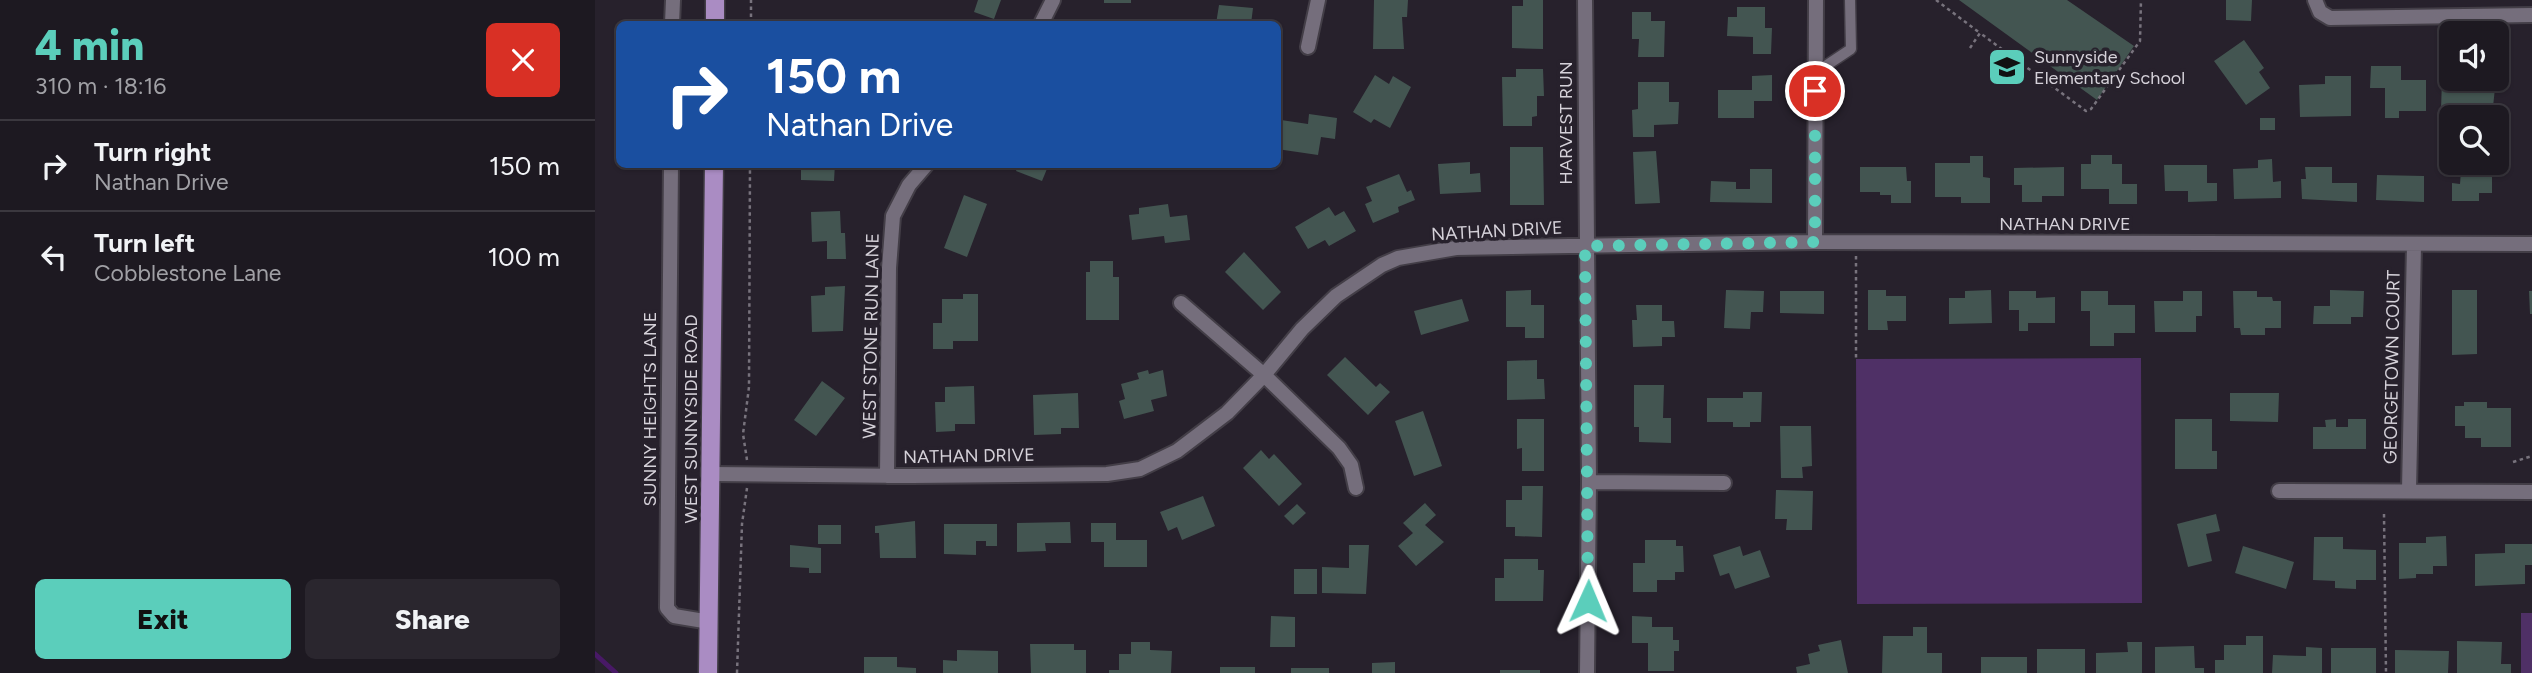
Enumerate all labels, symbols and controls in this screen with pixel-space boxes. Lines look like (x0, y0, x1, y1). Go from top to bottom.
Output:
text: 4 min (35, 20, 144, 71)
map controls (2439, 21, 2509, 175)
button: sound (2439, 21, 2509, 91)
button: close (486, 23, 560, 97)
text: 150 m (766, 46, 901, 105)
school or university icon: Sunnyside Elementary School (1986, 46, 2028, 88)
place label: Sunnyside Elementary School (2034, 46, 2185, 89)
icon: right (651, 49, 742, 140)
street label: HARVEST RUN (1555, 61, 1577, 185)
pin (1785, 61, 1845, 121)
text: 310 m · 18:16 (35, 72, 166, 100)
icon: arrive (1796, 72, 1834, 110)
button: search (2439, 105, 2509, 175)
text: Nathan Drive (766, 106, 953, 144)
text: Turn right (94, 136, 211, 168)
icon: right (35, 147, 73, 185)
text: 150 m (489, 150, 560, 182)
text: Nathan Drive (94, 168, 229, 196)
street label: NATHAN DRIVE (1999, 213, 2131, 235)
street label: NATHAN DRIVE (1431, 217, 1563, 245)
text: Turn left (94, 227, 195, 259)
street label: WEST STONE RUN LANE (858, 233, 884, 439)
icon: left (35, 238, 73, 276)
text: 100 m (487, 241, 560, 273)
text: Cobblestone Lane (94, 259, 281, 287)
street label: GEORGETOWN COURT (2379, 270, 2405, 464)
street label: SUNNY HEIGHTS LANE (639, 312, 661, 506)
street label: WEST SUNNYSIDE ROAD (680, 314, 702, 524)
street label: NATHAN DRIVE (903, 444, 1035, 468)
position arrow (1551, 564, 1625, 638)
button: Exit (35, 579, 291, 659)
button: Share (305, 579, 560, 659)

